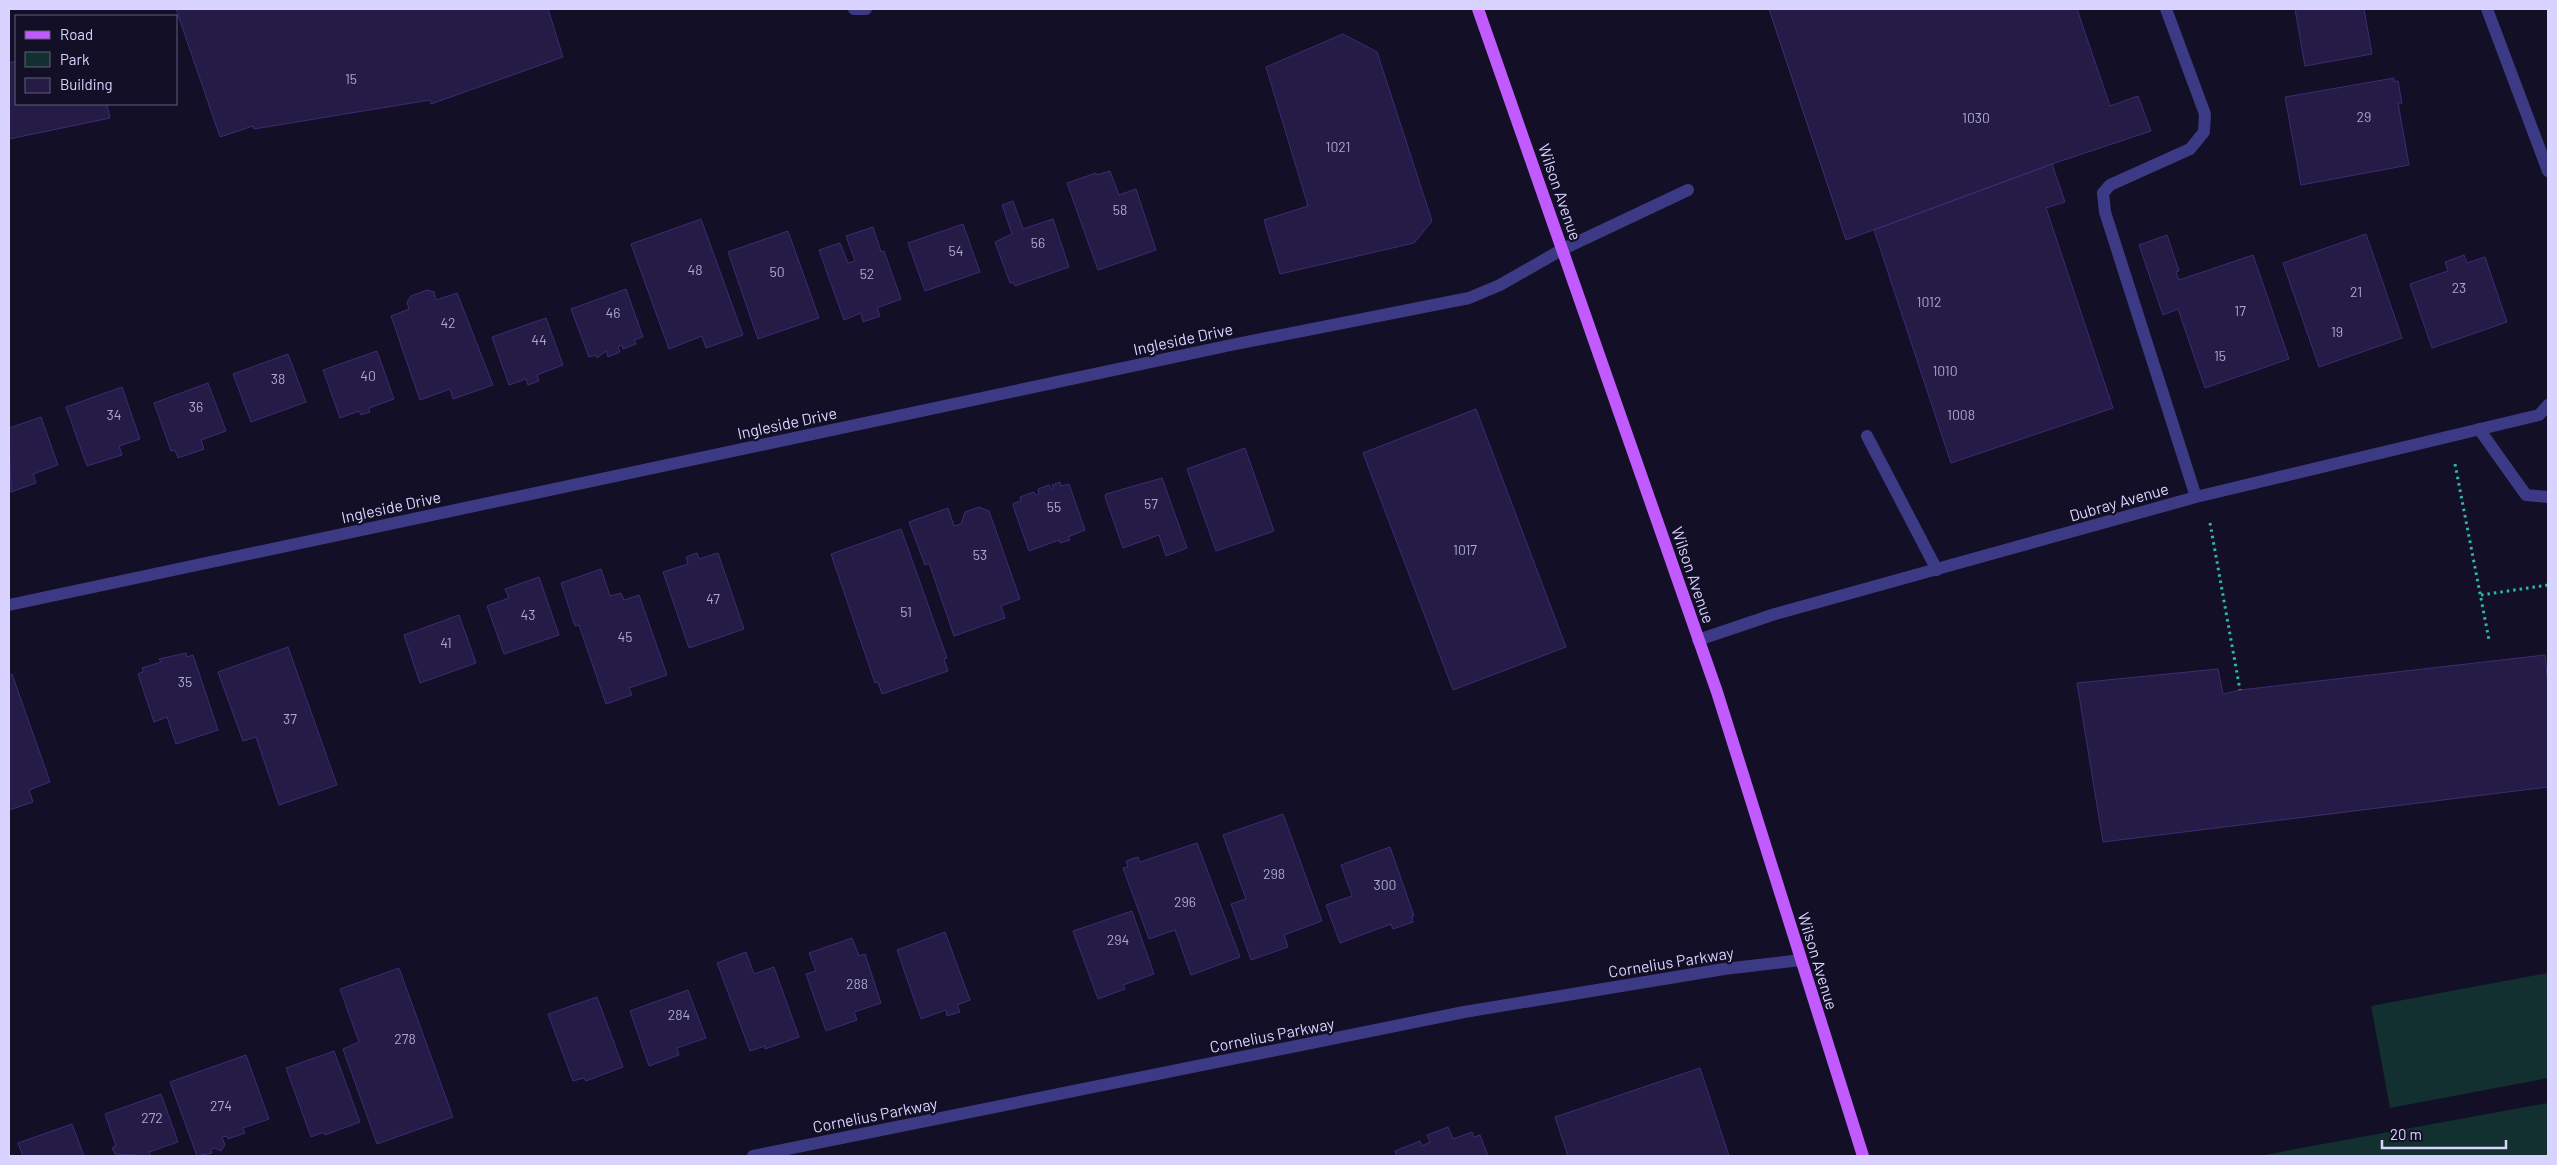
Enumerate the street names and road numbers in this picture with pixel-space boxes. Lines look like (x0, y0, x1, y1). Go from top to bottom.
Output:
street label: Wilson Avenue (1535, 141, 1586, 243)
street label: Ingleside Drive (1131, 319, 1234, 358)
street label: Ingleside Drive (735, 403, 838, 442)
street label: Dubray Avenue (2067, 478, 2171, 525)
street label: Ingleside Drive (339, 487, 442, 526)
street label: Wilson Avenue (1668, 524, 1719, 626)
street label: Wilson Avenue (1795, 910, 1842, 1012)
street label: Cornelius Parkway (1607, 942, 1736, 981)
street label: Cornelius Parkway (1208, 1013, 1337, 1056)
street label: Cornelius Parkway (811, 1093, 940, 1136)

